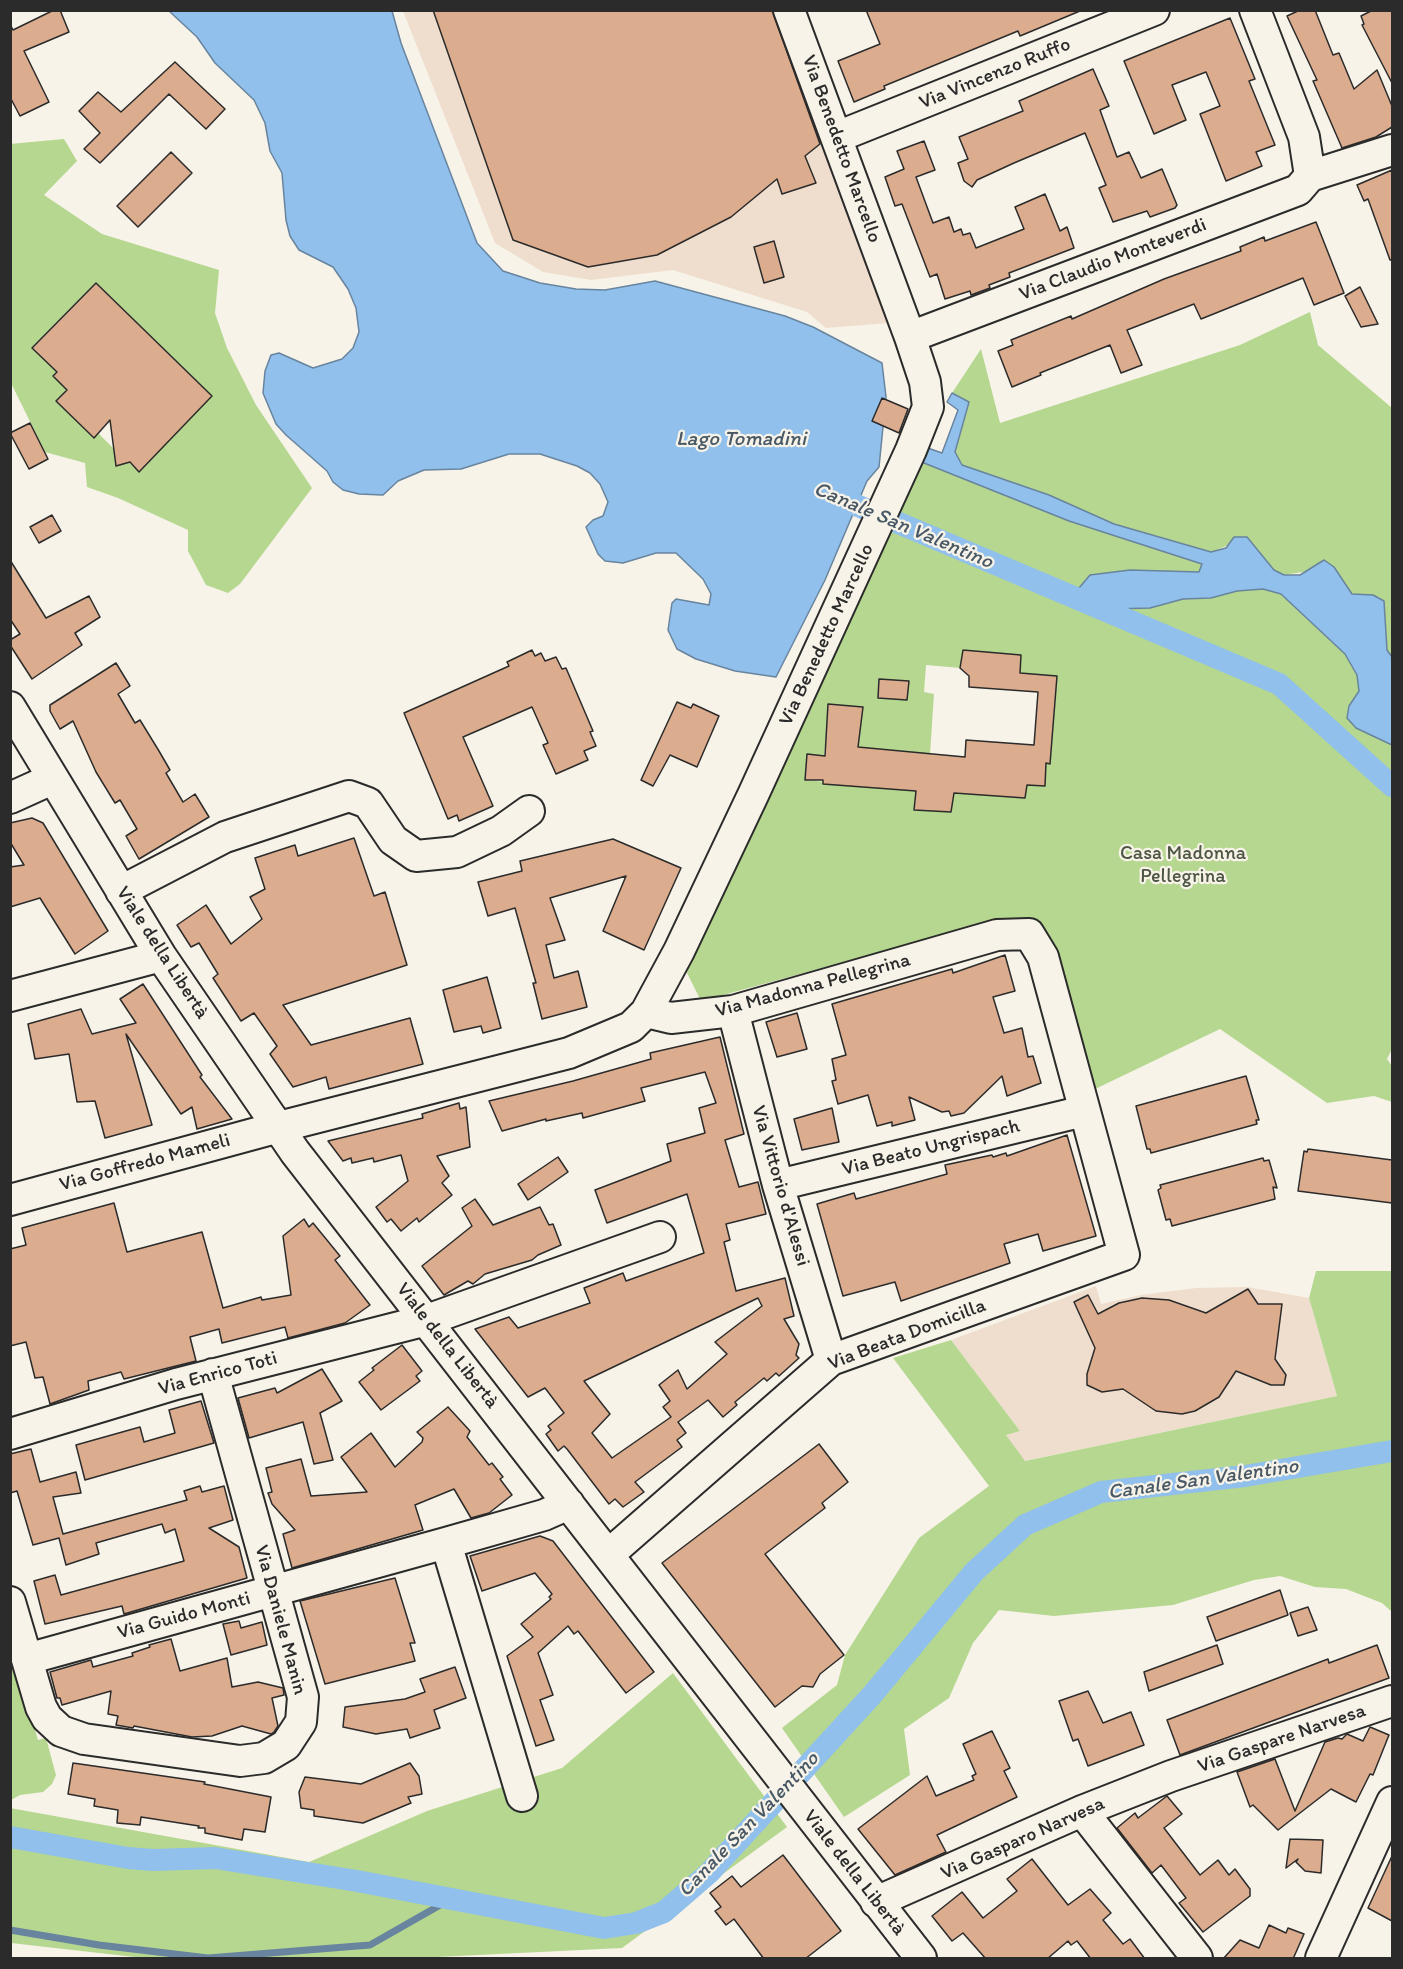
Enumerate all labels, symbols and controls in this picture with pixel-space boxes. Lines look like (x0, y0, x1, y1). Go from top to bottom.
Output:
street label: Via Vincenzo Ruffo (916, 33, 1074, 115)
street label: Via Benedetto Marcello (796, 52, 886, 246)
street label: Via Claudio Monteverdi (1016, 213, 1210, 307)
water label: Lago Tomadini (676, 427, 806, 453)
water label: Canale San Valentino (810, 477, 996, 575)
street label: Via Benedetto Marcello (774, 540, 880, 730)
park label: Casa Madonna Pellegrina (1120, 842, 1246, 889)
street label: Viale della Libertà (110, 882, 214, 1024)
street label: Via Madonna Pellegrina (713, 948, 913, 1024)
street label: Via Vittorio d'Alessi (746, 1103, 814, 1269)
street label: Via Beato Ungrispach (840, 1114, 1022, 1182)
street label: Via Goffredo Mameli (57, 1129, 233, 1197)
street label: Viale della Libertà (390, 1278, 504, 1414)
street label: Via Beata Domicilla (825, 1294, 989, 1376)
street label: Via Enrico Toti (156, 1347, 280, 1401)
water label: Canale San Valentino (1106, 1454, 1300, 1506)
street label: Via Daniele Manin (248, 1543, 312, 1697)
street label: Via Guido Monti (115, 1587, 253, 1645)
street label: Via Gaspare Narvesa (1195, 1699, 1369, 1779)
water label: Canale San Valentino (673, 1747, 825, 1903)
street label: Via Gasparo Narvesa (937, 1792, 1109, 1886)
street label: Viale della Libertà (797, 1805, 911, 1941)

